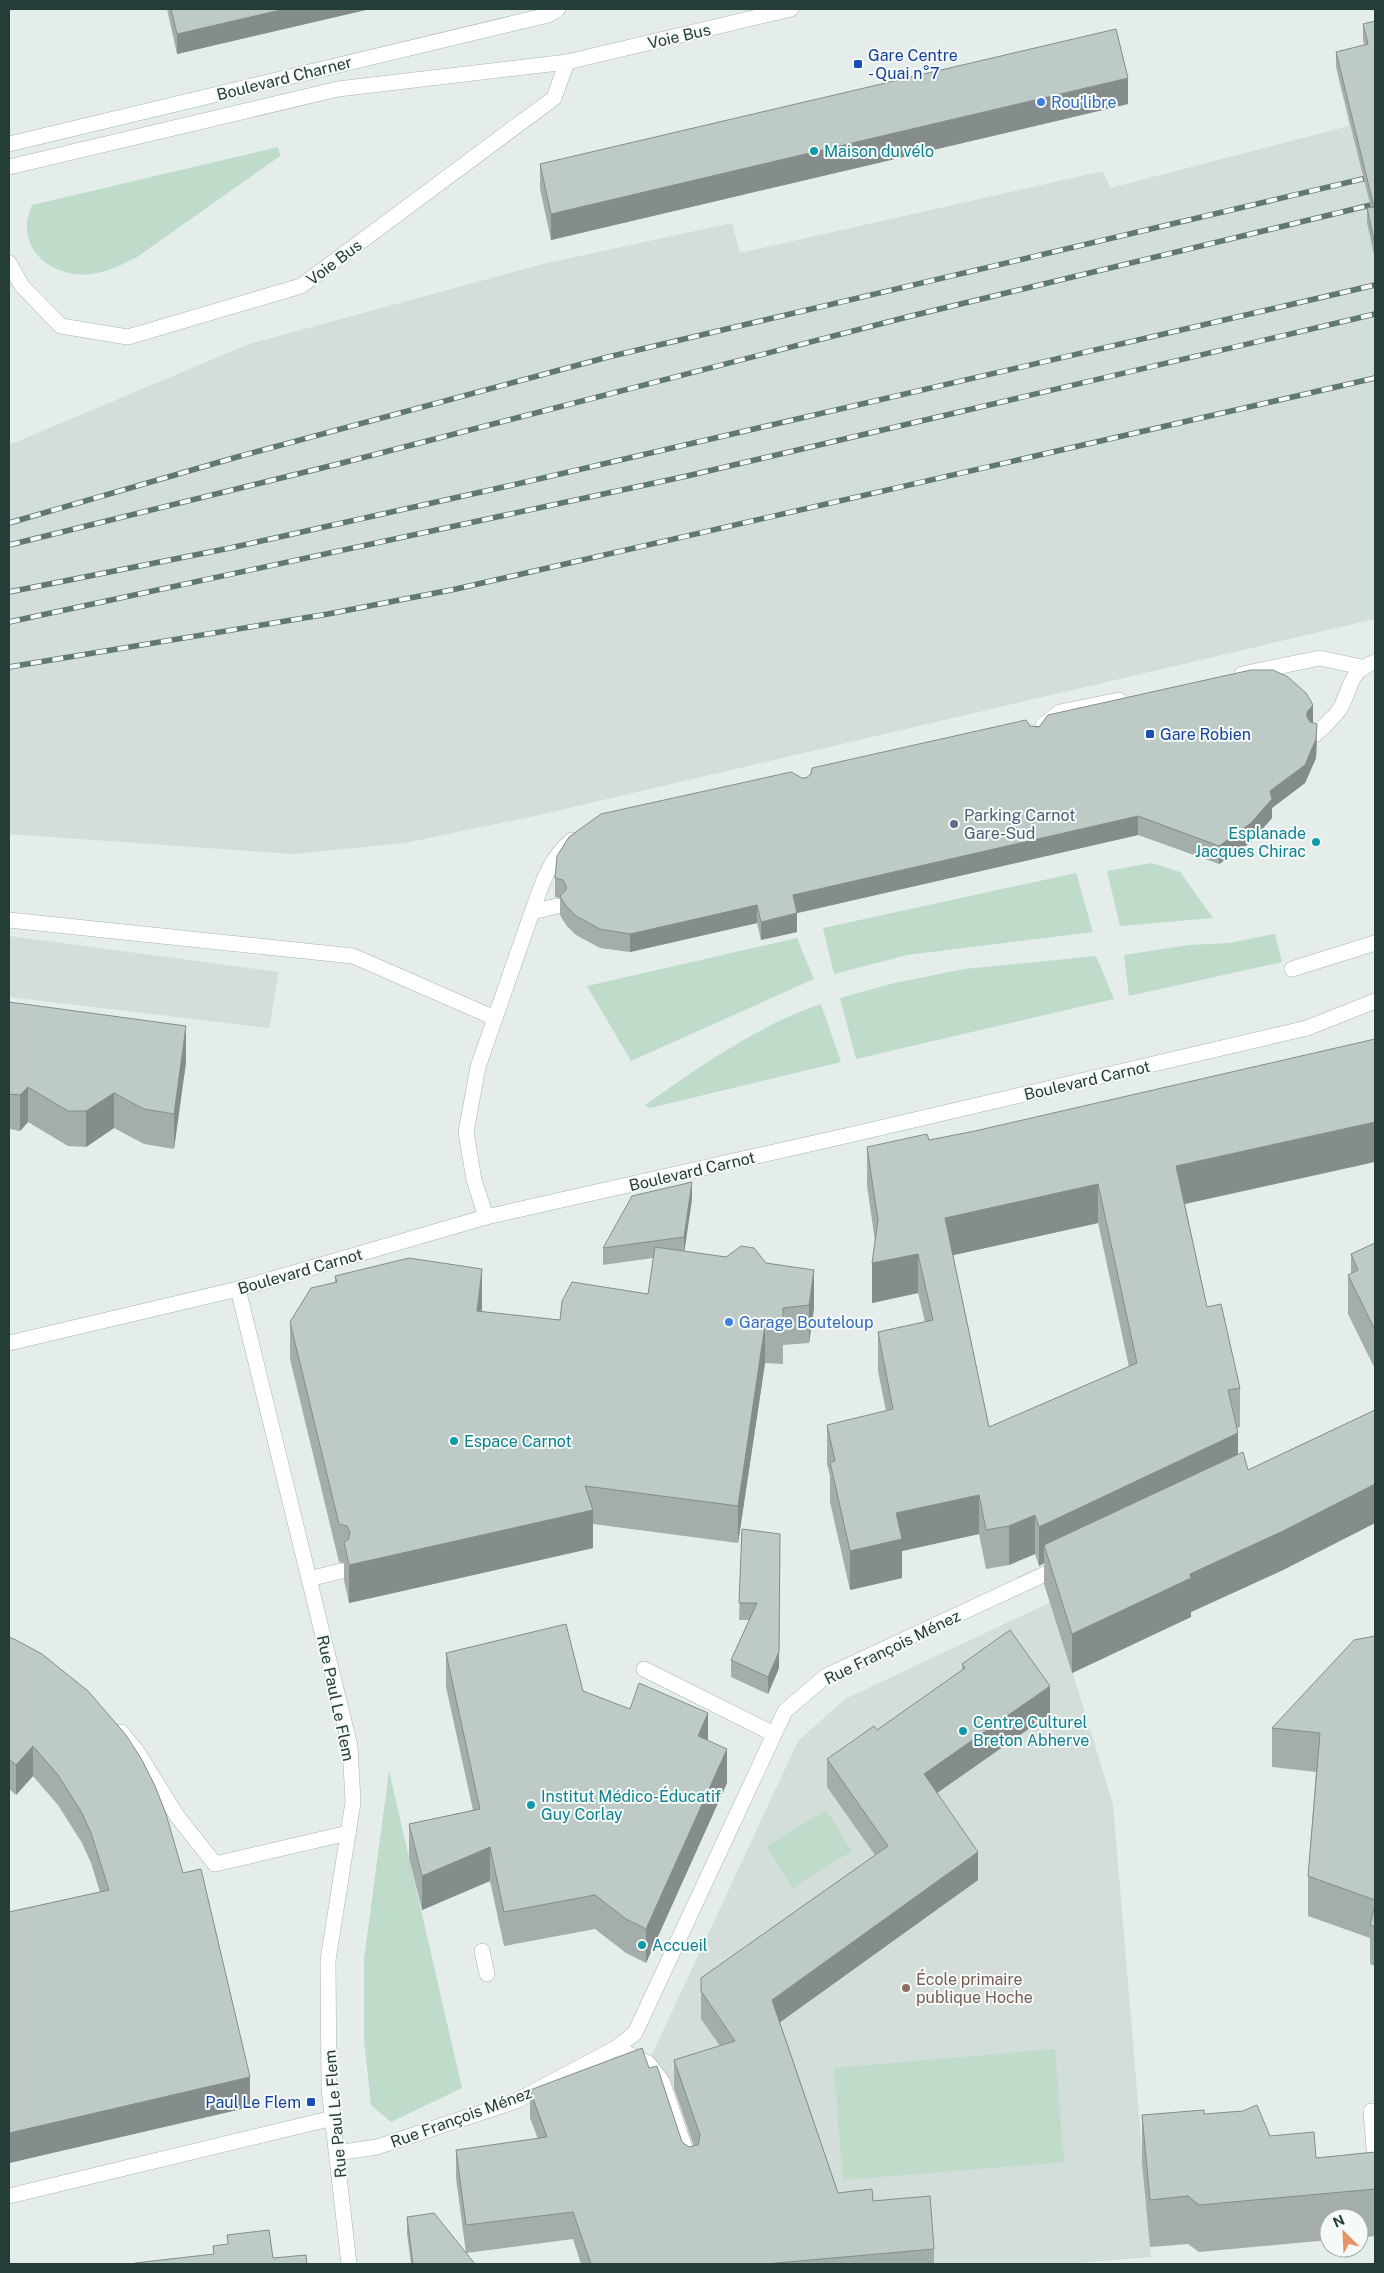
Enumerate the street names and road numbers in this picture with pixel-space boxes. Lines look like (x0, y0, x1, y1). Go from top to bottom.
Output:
street label: Voie Bus (646, 20, 712, 53)
street label: Boulevard Charner (215, 52, 354, 104)
street label: Voie Bus (303, 236, 366, 289)
street label: Boulevard Carnot (1022, 1057, 1152, 1104)
street label: Boulevard Carnot (627, 1148, 757, 1195)
street label: Boulevard Carnot (236, 1245, 365, 1298)
street label: Rue François Ménez (821, 1606, 964, 1689)
street label: Rue Paul Le Flem (313, 1633, 358, 1763)
street label: Rue Paul Le Flem (320, 2049, 351, 2179)
street label: Rue François Ménez (388, 2083, 535, 2152)

